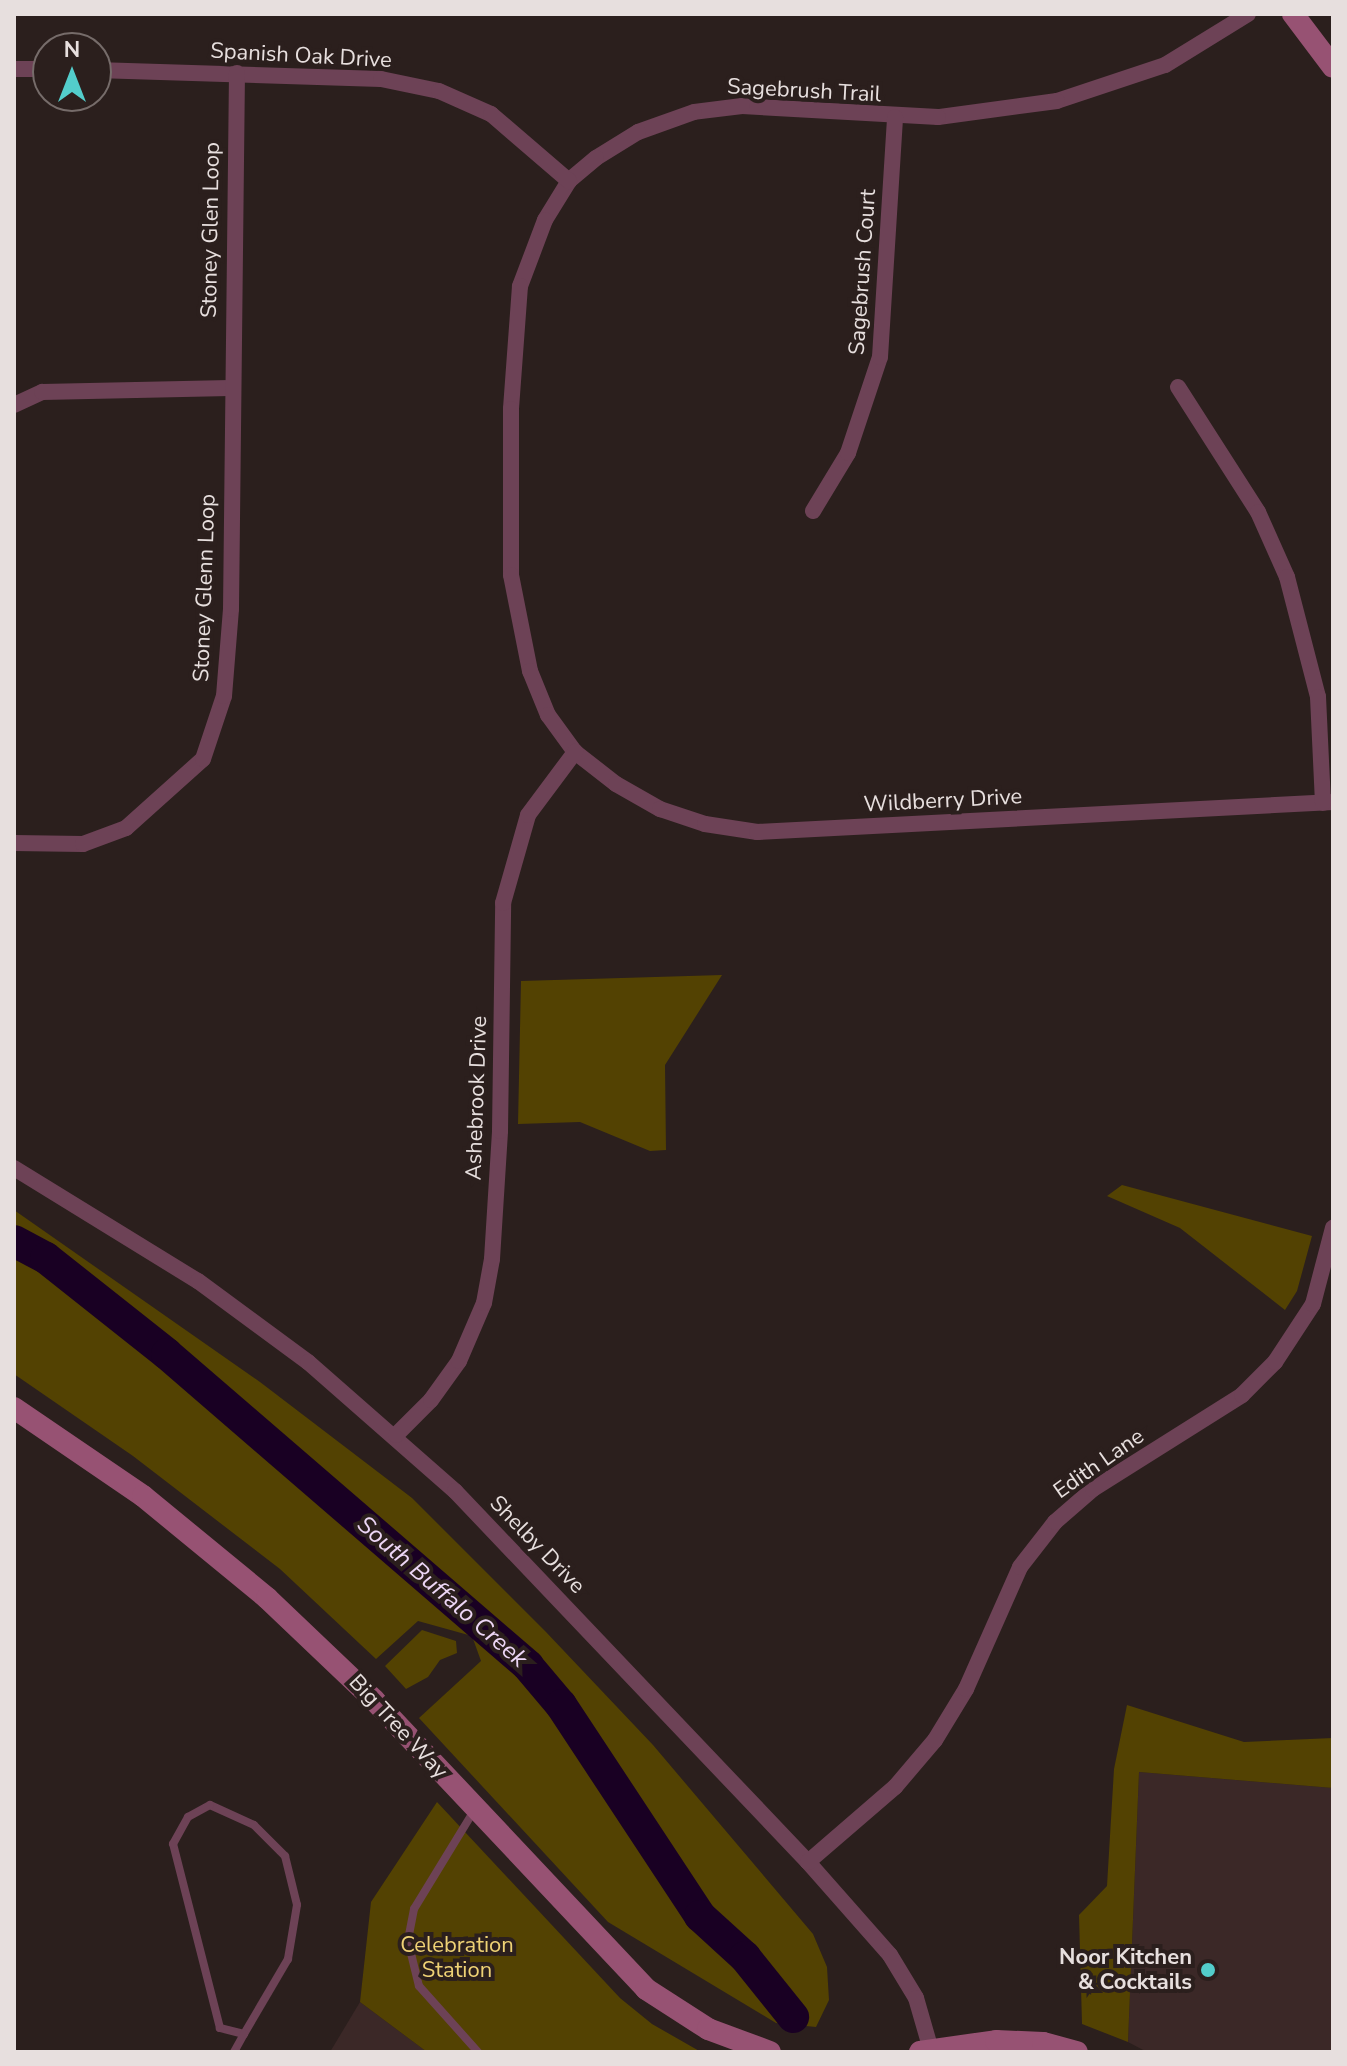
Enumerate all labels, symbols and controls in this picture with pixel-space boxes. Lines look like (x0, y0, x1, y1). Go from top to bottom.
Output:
north arrow (32, 32, 112, 112)
text: N (64, 35, 80, 65)
street label: Spanish Oak Drive (210, 38, 392, 74)
street label: Sagebrush Trail (726, 74, 882, 108)
street label: Stoney Glen Loop (196, 142, 226, 318)
street label: Sagebrush Court (844, 188, 882, 356)
street label: Stoney Glenn Loop (189, 494, 221, 682)
street label: Wildberry Drive (863, 784, 1023, 818)
street label: Ashebrook Drive (461, 1015, 493, 1181)
street label: Edith Lane (1049, 1423, 1149, 1505)
street label: Shelby Drive (484, 1490, 590, 1600)
water label: South Buffalo Creek (351, 1510, 533, 1674)
street label: Big Tree Way (343, 1669, 453, 1785)
park label: Celebration Station (400, 1932, 514, 1984)
place label: Noor Kitchen & Cocktails (1059, 1944, 1192, 1996)
marker: Noor Kitchen & Cocktails (1199, 1961, 1217, 1979)

